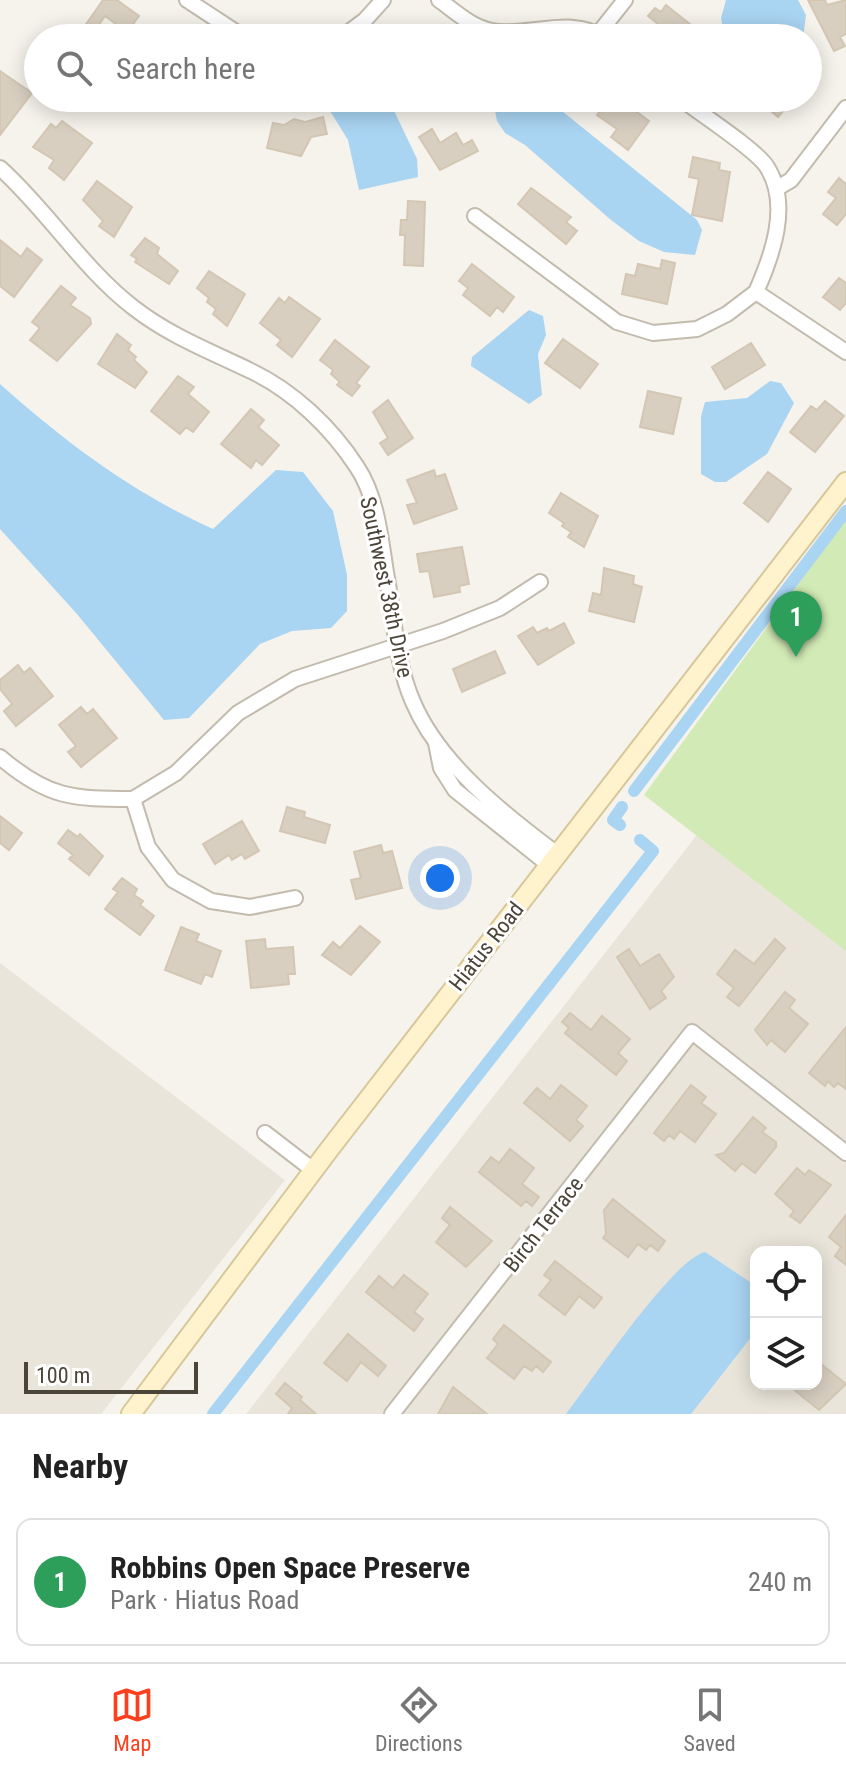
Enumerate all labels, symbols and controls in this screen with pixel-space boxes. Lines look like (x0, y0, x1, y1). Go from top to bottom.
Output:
search box (24, 24, 822, 112)
icon: search (52, 46, 96, 90)
text: Search here (116, 51, 256, 86)
street label: Southwest 38th Drive (355, 494, 418, 680)
pin: 1 (770, 591, 822, 657)
your location (420, 858, 460, 898)
street label: Hiatus Road (444, 897, 529, 996)
street label: Birch Terrace (499, 1172, 588, 1277)
map controls (750, 1246, 822, 1390)
button: locate (750, 1246, 822, 1318)
button: layers (750, 1318, 822, 1390)
scale bar (24, 1358, 198, 1394)
text: 100 m (36, 1363, 90, 1388)
text: Nearby (32, 1446, 128, 1486)
text: Robbins Open Space Preserve (110, 1550, 470, 1585)
text: 1 (53, 1567, 67, 1597)
text: 240 m (748, 1567, 812, 1597)
text: Park · Hiatus Road (110, 1585, 299, 1615)
tab: Map (110, 1683, 154, 1756)
tab: Directions (375, 1683, 463, 1756)
tab: Saved (683, 1683, 736, 1756)

